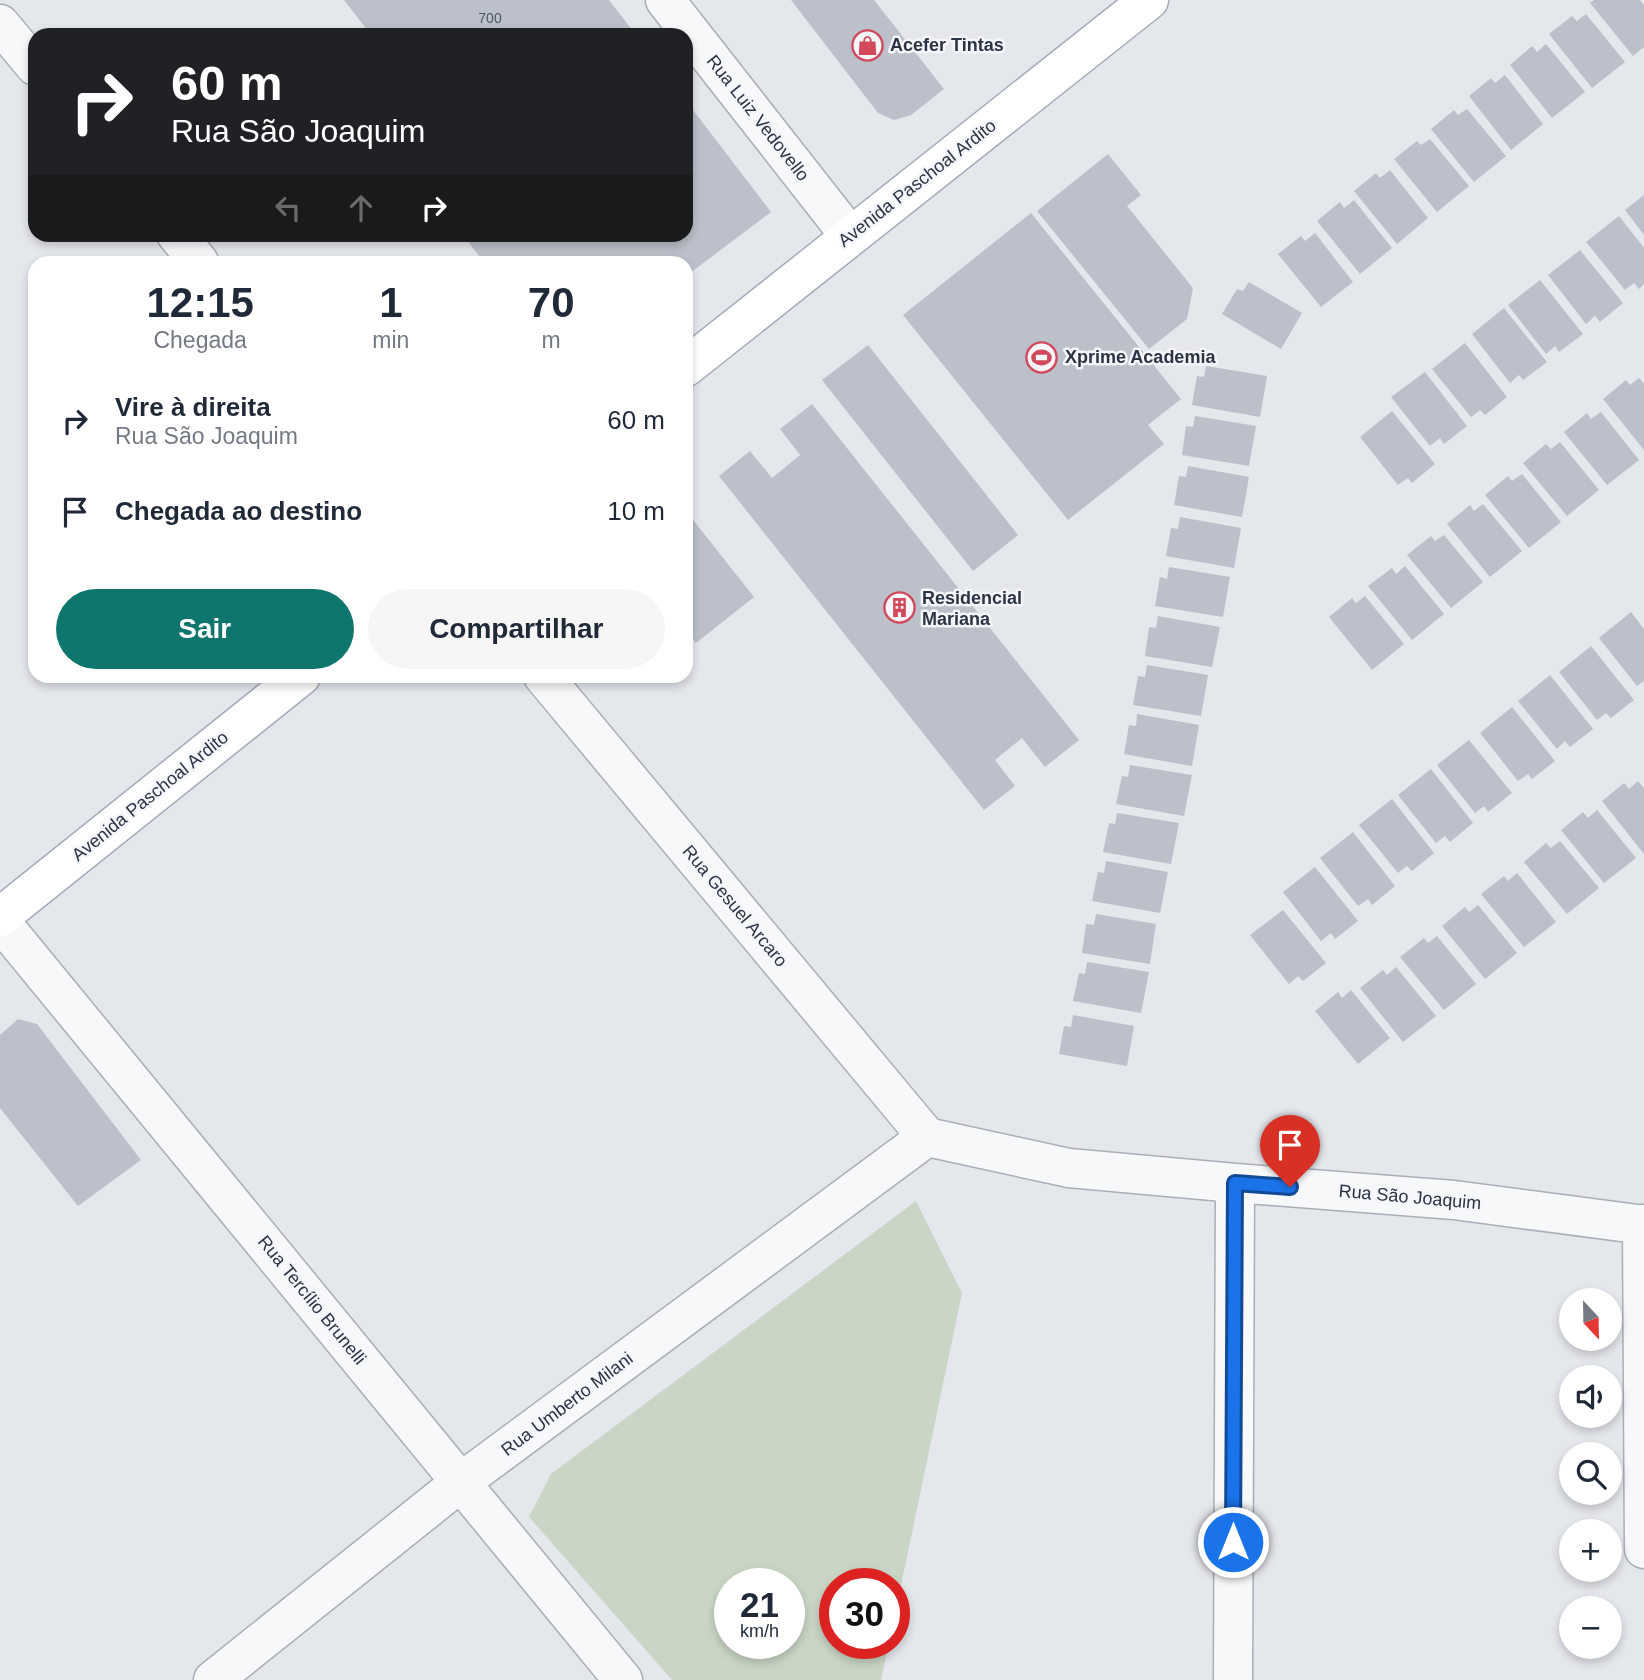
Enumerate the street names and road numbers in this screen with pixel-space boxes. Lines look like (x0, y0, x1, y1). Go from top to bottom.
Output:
street label: Rua Luiz Vedovello (703, 51, 813, 185)
street label: Avenida Paschoal Ardito (834, 115, 1000, 251)
street label: Avenida Paschoal Ardito (68, 727, 232, 865)
street label: Rua Gesuel Arcaro (678, 841, 792, 971)
street label: Rua São Joaquim (1338, 1181, 1482, 1213)
street label: Rua Tercílio Brunelli (254, 1232, 370, 1368)
street label: Rua Umberto Milani (497, 1348, 637, 1460)

